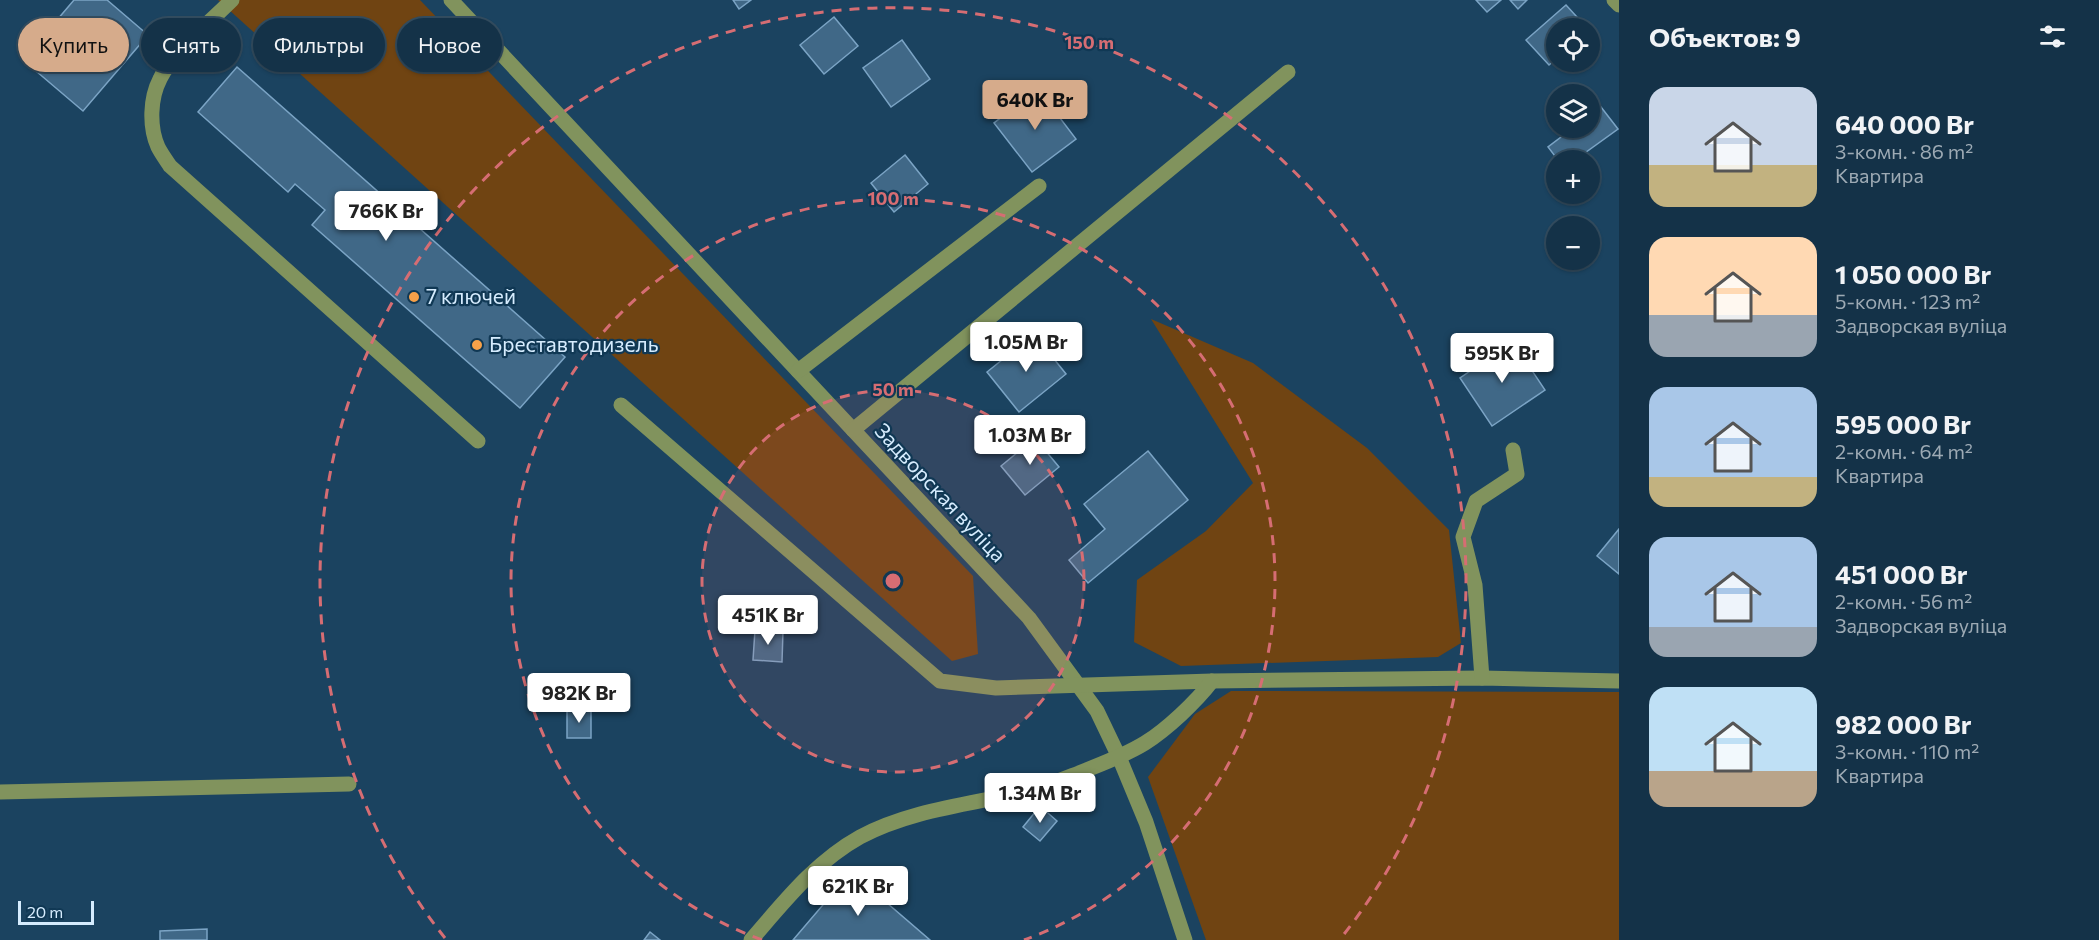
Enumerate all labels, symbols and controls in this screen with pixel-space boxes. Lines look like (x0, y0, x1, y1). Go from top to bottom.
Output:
chip: Купить (18, 18, 129, 72)
chip: Снять (141, 18, 241, 72)
chip: Фильтры (253, 18, 385, 72)
chip: Новое (397, 18, 502, 72)
map controls (1546, 18, 1600, 270)
button: locate (1546, 18, 1600, 72)
icon: filters (2036, 20, 2069, 53)
text: Объектов: 9 (1649, 21, 1801, 52)
text: 150 m (1064, 31, 1114, 53)
pin: 640K Br (980, 80, 1090, 131)
button: layers (1546, 84, 1600, 138)
text: 640K Br (996, 87, 1074, 111)
text: 640 000 Br (1835, 108, 1974, 139)
icon: home (1697, 111, 1769, 183)
text: 3-комн. · 86 m² (1835, 139, 1973, 163)
button: + (1546, 150, 1600, 204)
text: Квартира (1835, 163, 1924, 187)
text: 100 m (867, 187, 919, 209)
pin: 766K Br (331, 191, 441, 242)
text: 766K Br (349, 198, 423, 222)
button: − (1546, 216, 1600, 270)
text: 1 050 000 Br (1835, 258, 1991, 289)
icon: home (1697, 261, 1769, 333)
place label: 7 ключей (426, 283, 516, 308)
text: 5-комн. · 123 m² (1835, 289, 1980, 313)
marker: 7 ключей (407, 290, 421, 304)
text: Задворская вуліца (1835, 313, 2007, 337)
pin: 1.05M Br (964, 322, 1088, 373)
text: 1.05M Br (984, 329, 1068, 353)
place label: Бреставтодизель (489, 331, 659, 356)
pin: 595K Br (1447, 333, 1557, 384)
marker: Бреставтодизель (470, 338, 484, 352)
text: 595K Br (1465, 340, 1539, 364)
text: 50 m (872, 378, 914, 400)
text: 595 000 Br (1835, 408, 1971, 439)
icon: home (1697, 411, 1769, 483)
pin: 1.03M Br (968, 415, 1092, 466)
street label: Задворская вуліца (870, 417, 1012, 567)
text: 1.03M Br (988, 422, 1072, 446)
text: 2-комн. · 64 m² (1835, 439, 1973, 463)
text: Квартира (1835, 463, 1924, 487)
text: 451 000 Br (1835, 558, 1968, 589)
icon: home (1697, 561, 1769, 633)
centre of rings (883, 571, 903, 591)
text: 2-комн. · 56 m² (1835, 589, 1972, 613)
pin: 451K Br (713, 595, 823, 646)
text: 451K Br (732, 602, 804, 626)
text: Задворская вуліца (1835, 613, 2007, 637)
pin: 982K Br (524, 673, 634, 724)
text: 982K Br (541, 680, 617, 704)
text: 982 000 Br (1835, 708, 1971, 739)
icon: home (1697, 711, 1769, 783)
text: 3-комн. · 110 m² (1835, 739, 1979, 763)
text: Квартира (1835, 763, 1924, 787)
pin: 1.34M Br (978, 773, 1102, 824)
text: 1.34M Br (999, 780, 1081, 804)
pin: 621K Br (803, 866, 913, 917)
text: 621K Br (822, 873, 894, 897)
scale bar (18, 898, 94, 926)
text: 20 m (27, 902, 63, 921)

